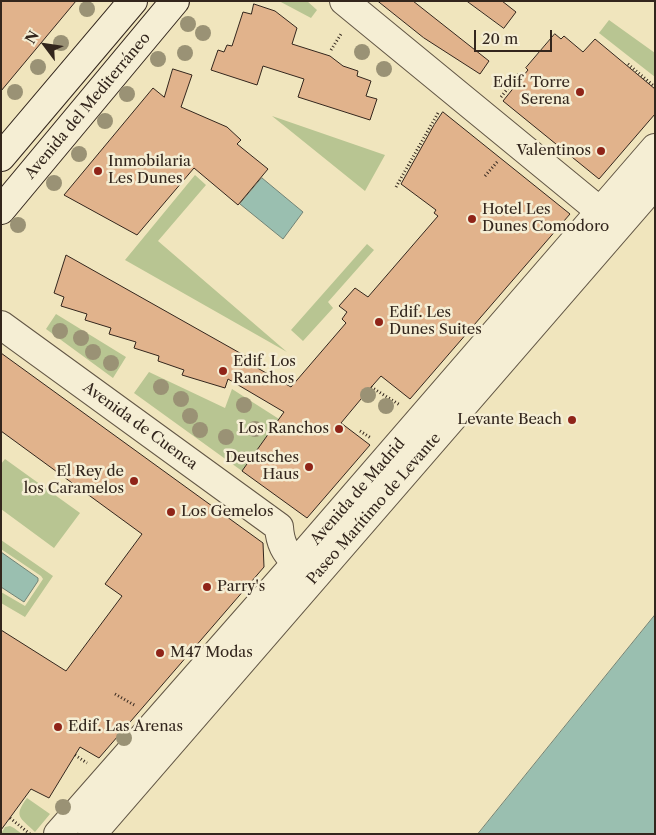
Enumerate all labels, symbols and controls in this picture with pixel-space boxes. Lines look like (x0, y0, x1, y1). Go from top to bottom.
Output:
north arrow (20, 20, 70, 70)
scale bar (476, 20, 554, 52)
text: N (21, 27, 43, 47)
street label: Avenida del Mediterráneo (22, 29, 154, 183)
text: 20 m (482, 29, 518, 48)
place label: Edif. Torre Serena (493, 74, 570, 109)
marker: Edif. Torre Serena (574, 86, 586, 98)
place label: Valentinos (516, 142, 591, 160)
marker: Valentinos (595, 145, 607, 157)
place label: Inmobilaria Les Dunes (108, 153, 191, 188)
marker: Inmobilaria Les Dunes (92, 165, 104, 177)
place label: Hotel Les Dunes Comodoro (482, 201, 609, 236)
marker: Hotel Les Dunes Comodoro (466, 213, 478, 225)
place label: Edif. Les Dunes Suites (389, 304, 482, 339)
marker: Edif. Les Dunes Suites (373, 316, 385, 328)
place label: Edif. Los Ranchos (233, 353, 296, 388)
marker: Edif. Los Ranchos (217, 365, 229, 377)
street label: Avenida de Cuenca (79, 378, 201, 474)
place label: Levante Beach (457, 411, 562, 429)
marker: Levante Beach (566, 414, 578, 426)
place label: Los Ranchos (238, 420, 329, 438)
marker: Los Ranchos (333, 423, 345, 435)
street label: Paseo Marítimo de Levante (303, 430, 445, 588)
street label: Avenida de Madrid (307, 435, 409, 549)
place label: Deutsches Haus (225, 449, 299, 484)
marker: Deutsches Haus (303, 461, 315, 473)
place label: El Rey de los Caramelos (24, 463, 124, 498)
marker: El Rey de los Caramelos (128, 475, 140, 487)
place label: Los Gemelos (181, 503, 274, 521)
marker: Los Gemelos (165, 506, 177, 518)
place label: Parry's (217, 578, 265, 596)
marker: Parry's (201, 581, 213, 593)
place label: M47 Modas (170, 644, 253, 662)
marker: M47 Modas (154, 647, 166, 659)
place label: Edif. Las Arenas (68, 718, 183, 736)
marker: Edif. Las Arenas (52, 721, 64, 733)

